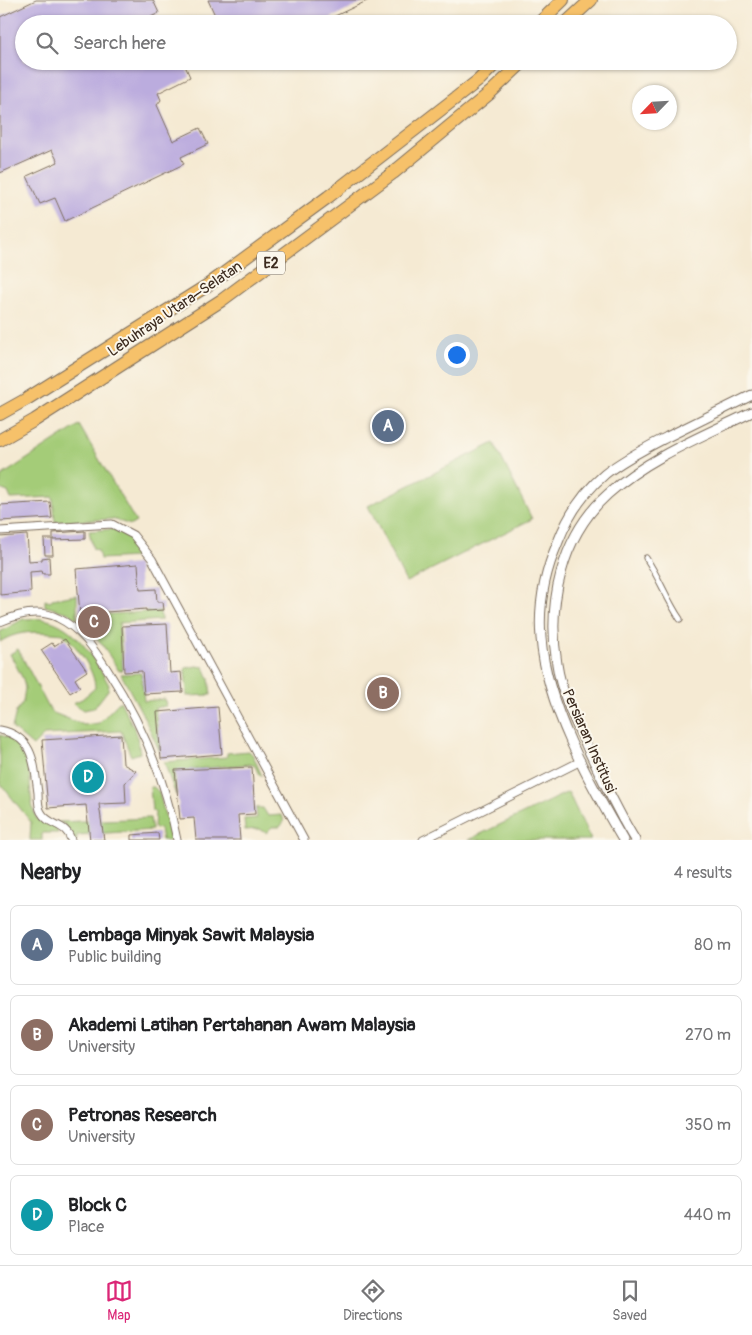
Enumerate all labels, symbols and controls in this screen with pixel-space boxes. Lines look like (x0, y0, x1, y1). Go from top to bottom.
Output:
search box (15, 15, 737, 70)
icon: search (33, 29, 61, 57)
text: Search here (73, 31, 166, 55)
north arrow (632, 85, 677, 130)
road number: E2 (257, 252, 285, 274)
street label: Lebuhraya Utara–Selatan (104, 257, 246, 361)
your location (444, 342, 470, 368)
pin: A (372, 407, 404, 445)
pin: C (78, 603, 110, 641)
pin: B (367, 674, 399, 712)
street label: Persiaran Institusi (558, 686, 621, 796)
pin: D (72, 758, 104, 796)
text: Nearby (20, 859, 81, 886)
text: 4 results (674, 863, 732, 883)
text: Lembaga Minyak Sawit Malaysia (68, 923, 314, 947)
text: A (32, 935, 42, 955)
text: 80 m (694, 935, 731, 955)
text: Public building (68, 947, 161, 967)
text: Akademi Latihan Pertahanan Awam Malaysia (68, 1013, 416, 1037)
text: B (32, 1025, 42, 1045)
text: 270 m (685, 1025, 731, 1045)
text: University (68, 1037, 135, 1057)
text: Petronas Research (68, 1103, 217, 1127)
text: C (32, 1115, 42, 1135)
text: 350 m (685, 1115, 731, 1135)
text: University (68, 1127, 135, 1147)
text: Block C (68, 1193, 127, 1217)
text: D (32, 1205, 42, 1225)
text: 440 m (684, 1205, 731, 1225)
text: Place (68, 1217, 104, 1237)
tab: Map (105, 1277, 133, 1324)
tab: Directions (343, 1277, 402, 1324)
tab: Saved (612, 1277, 647, 1324)

